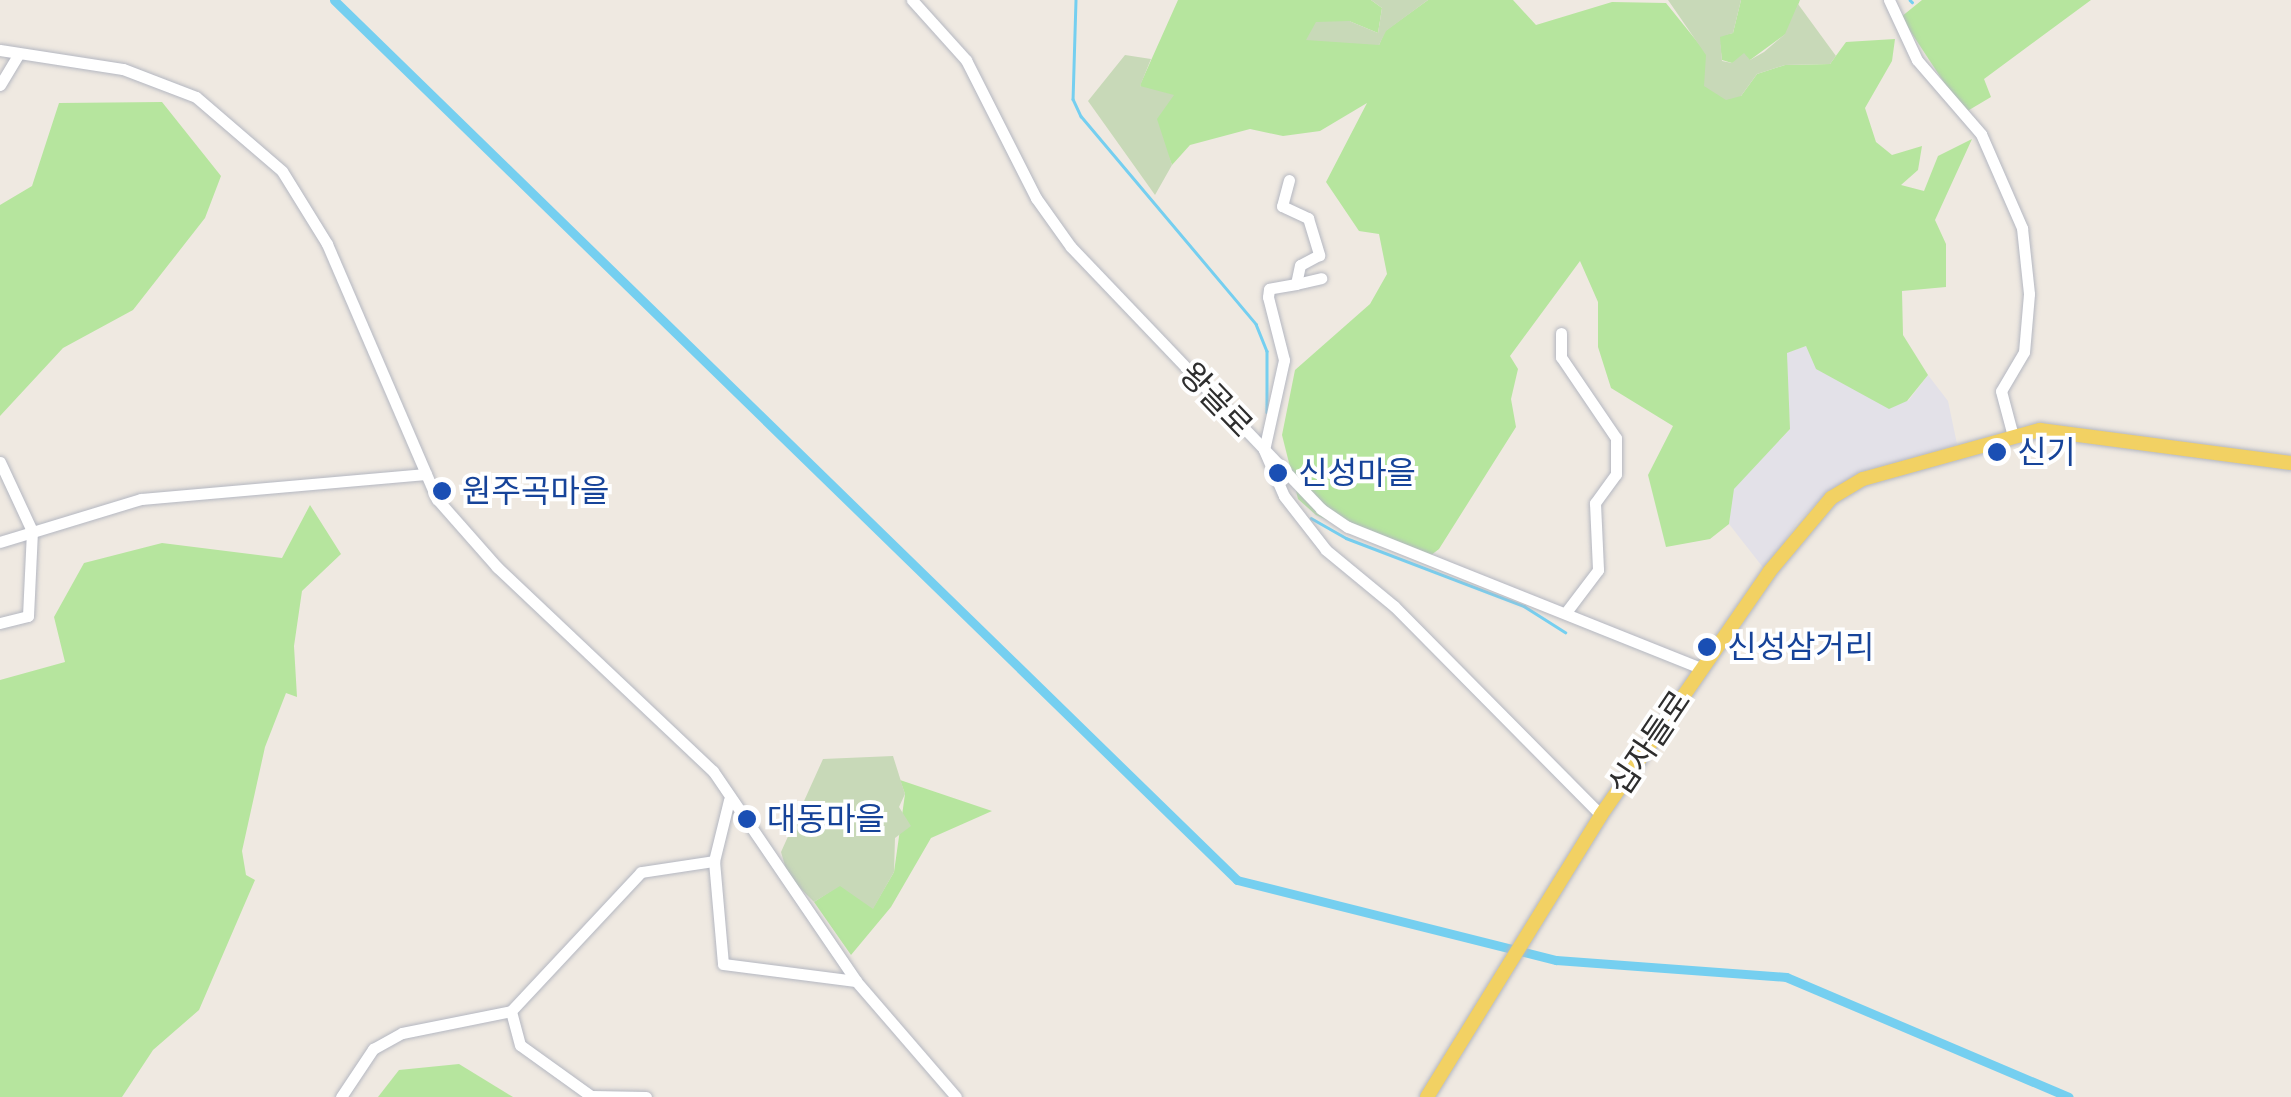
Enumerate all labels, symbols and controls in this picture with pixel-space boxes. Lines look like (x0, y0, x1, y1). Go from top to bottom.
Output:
street label: 왕골로 (1172, 355, 1260, 445)
place label: 신기 (2017, 433, 2076, 471)
marker: 신기 (1986, 441, 2008, 463)
place label: 신성마을 (1298, 454, 1416, 492)
marker: 신성마을 (1267, 462, 1289, 484)
place label: 원주곡마을 (462, 472, 609, 510)
marker: 원주곡마을 (431, 480, 453, 502)
place label: 신성삼거리 (1727, 628, 1874, 666)
marker: 신성삼거리 (1696, 636, 1718, 658)
street label: 십자들로 (1601, 683, 1699, 803)
place label: 대동마을 (767, 800, 885, 838)
marker: 대동마을 (736, 808, 758, 830)

